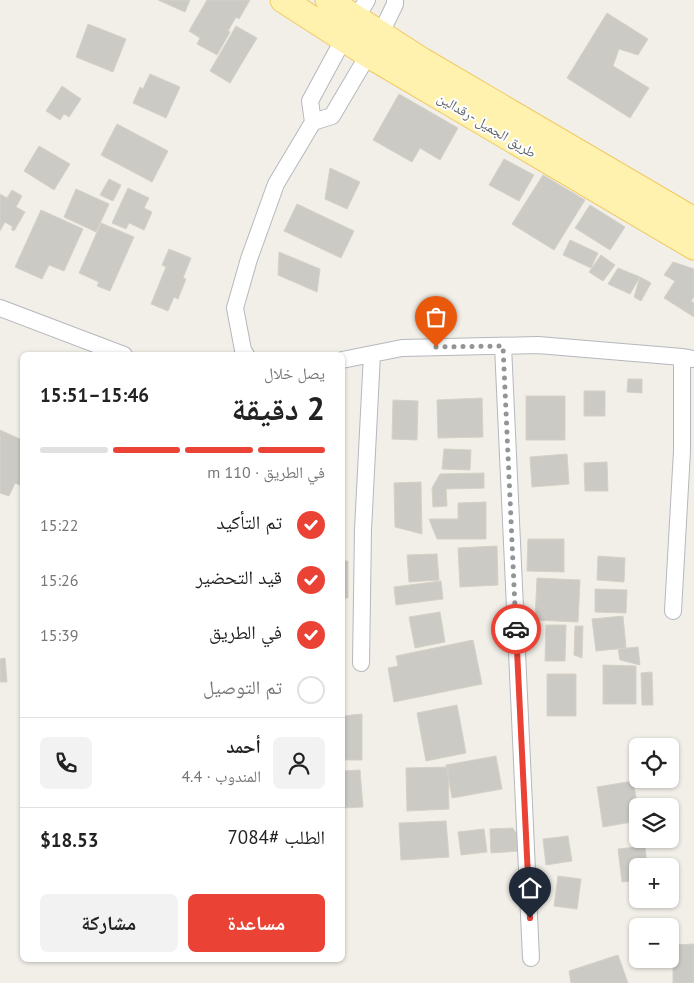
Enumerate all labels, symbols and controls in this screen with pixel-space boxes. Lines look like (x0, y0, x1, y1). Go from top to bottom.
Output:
street label: طريق الجميل -رقدالين (434, 88, 540, 162)
pin (415, 296, 457, 347)
icon: bag (422, 303, 450, 331)
text: يصل خلال (264, 363, 325, 383)
text: 15:46–15:51 (40, 383, 149, 407)
text: 2 دقيقة (232, 387, 325, 429)
text: في الطريق · 110 m (207, 462, 325, 482)
text: تم التأكيد (216, 510, 282, 534)
icon: check (297, 511, 325, 539)
text: 15:22 (40, 515, 78, 535)
text: قيد التحضير (196, 565, 282, 589)
icon: check (297, 566, 325, 594)
text: 15:26 (40, 570, 78, 590)
courier (491, 604, 541, 654)
icon: car (502, 615, 530, 643)
text: في الطريق (209, 620, 282, 644)
icon: check (297, 621, 325, 649)
text: 15:39 (40, 625, 78, 645)
text: تم التوصيل (203, 675, 282, 699)
text: أحمد (226, 734, 261, 758)
button: phone (40, 737, 92, 789)
button: person (273, 737, 325, 789)
map controls (629, 738, 679, 968)
button: locate (629, 738, 679, 788)
text: المندوب · 4.4 (181, 766, 261, 786)
button: layers (629, 798, 679, 848)
text: الطلب #7084 (227, 825, 325, 849)
text: $18.53 (40, 828, 99, 852)
button: + (629, 858, 679, 908)
pin (509, 867, 551, 918)
icon: home (516, 874, 544, 902)
button: مشاركة (40, 894, 178, 952)
button: مساعدة (188, 894, 325, 952)
button: − (629, 918, 679, 968)

